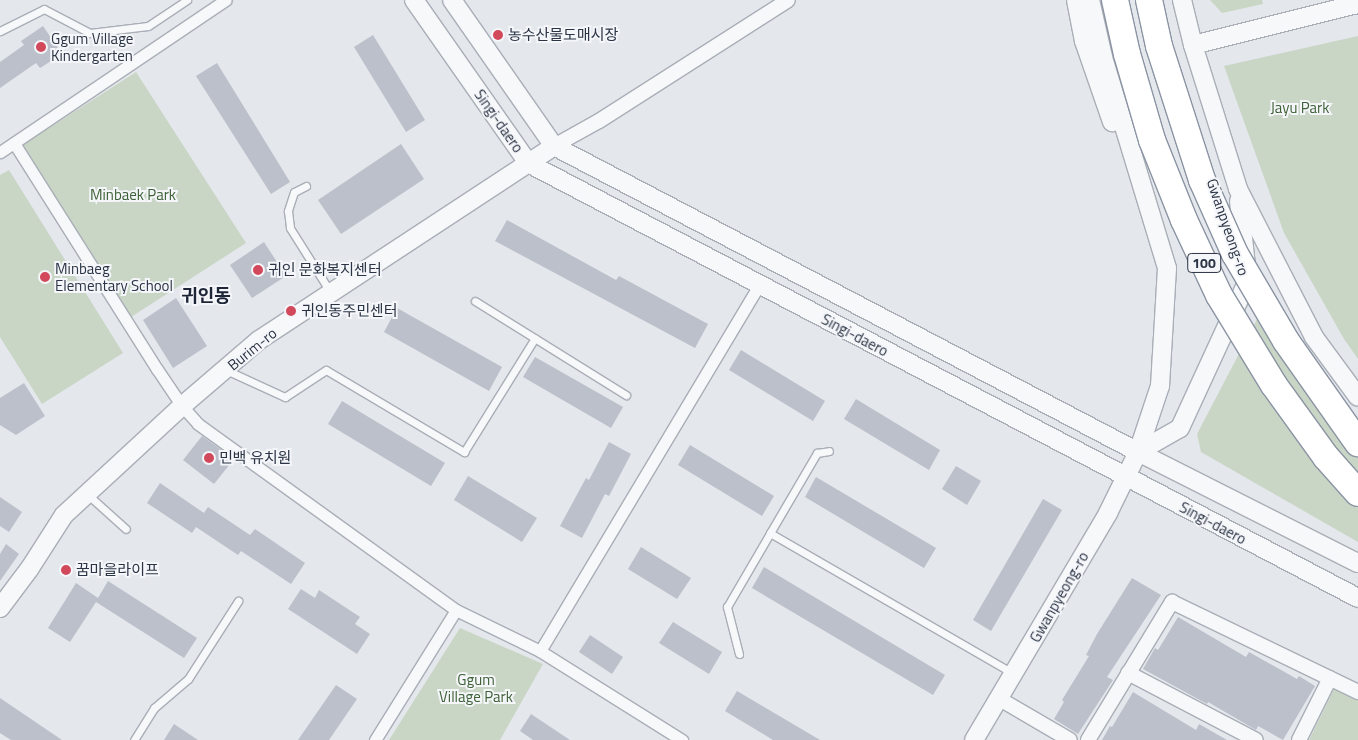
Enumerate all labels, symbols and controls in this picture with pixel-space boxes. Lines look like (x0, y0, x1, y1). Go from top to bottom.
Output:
place label: 농수산물도매시장 (508, 26, 618, 44)
place label: Ggum Village Kindergarten (51, 29, 133, 64)
marker: 농수산물도매시장 (492, 29, 504, 41)
marker: Ggum Village Kindergarten (35, 41, 47, 53)
street label: Singi-daero (471, 86, 527, 156)
park label: Jayu Park (1271, 99, 1329, 117)
street label: Gwanpyeong-ro (1203, 176, 1253, 278)
park label: Minbaek Park (90, 186, 176, 204)
road number: 100 (1186, 252, 1222, 274)
place label: Minbaeg Elementary School (55, 259, 173, 294)
place label: 귀인 문화복지센터 (268, 261, 382, 279)
marker: 귀인 문화복지센터 (252, 264, 264, 276)
marker: Minbaeg Elementary School (39, 271, 51, 283)
district label: 귀인동 (181, 285, 231, 307)
place label: 귀인동주민센터 (301, 302, 398, 320)
marker: 귀인동주민센터 (285, 305, 297, 317)
street label: Singi-daero (819, 310, 891, 360)
street label: Burim-ro (224, 324, 280, 374)
place label: 민백 유치원 (219, 449, 291, 467)
marker: 민백 유치원 (203, 452, 215, 464)
street label: Singi-daero (1177, 498, 1249, 548)
street label: Gwanpyeong-ro (1026, 549, 1092, 645)
place label: 꿈마을라이프 (76, 561, 159, 579)
marker: 꿈마을라이프 (60, 564, 72, 576)
park label: Ggum Village Park (439, 670, 513, 705)

